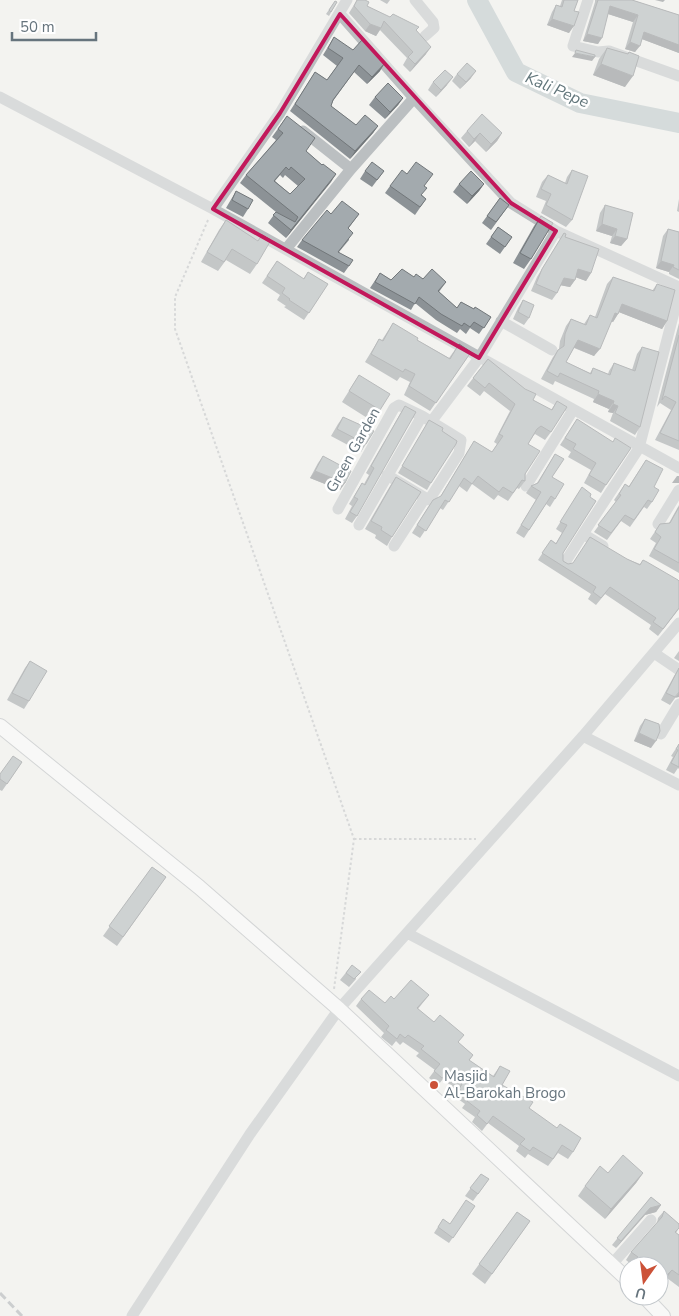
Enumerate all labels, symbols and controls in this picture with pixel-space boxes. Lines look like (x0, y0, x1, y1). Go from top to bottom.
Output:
scale bar (12, 10, 96, 42)
text: 50 m (20, 17, 55, 37)
water label: Kali Pepe (522, 67, 593, 113)
street label: Green Garden (322, 404, 384, 496)
place label: Masjid Al-Barokah Brogo (444, 1066, 566, 1103)
marker: Masjid Al-Barokah Brogo (428, 1079, 440, 1091)
north arrow (619, 1256, 669, 1306)
text: U (634, 1283, 648, 1304)

